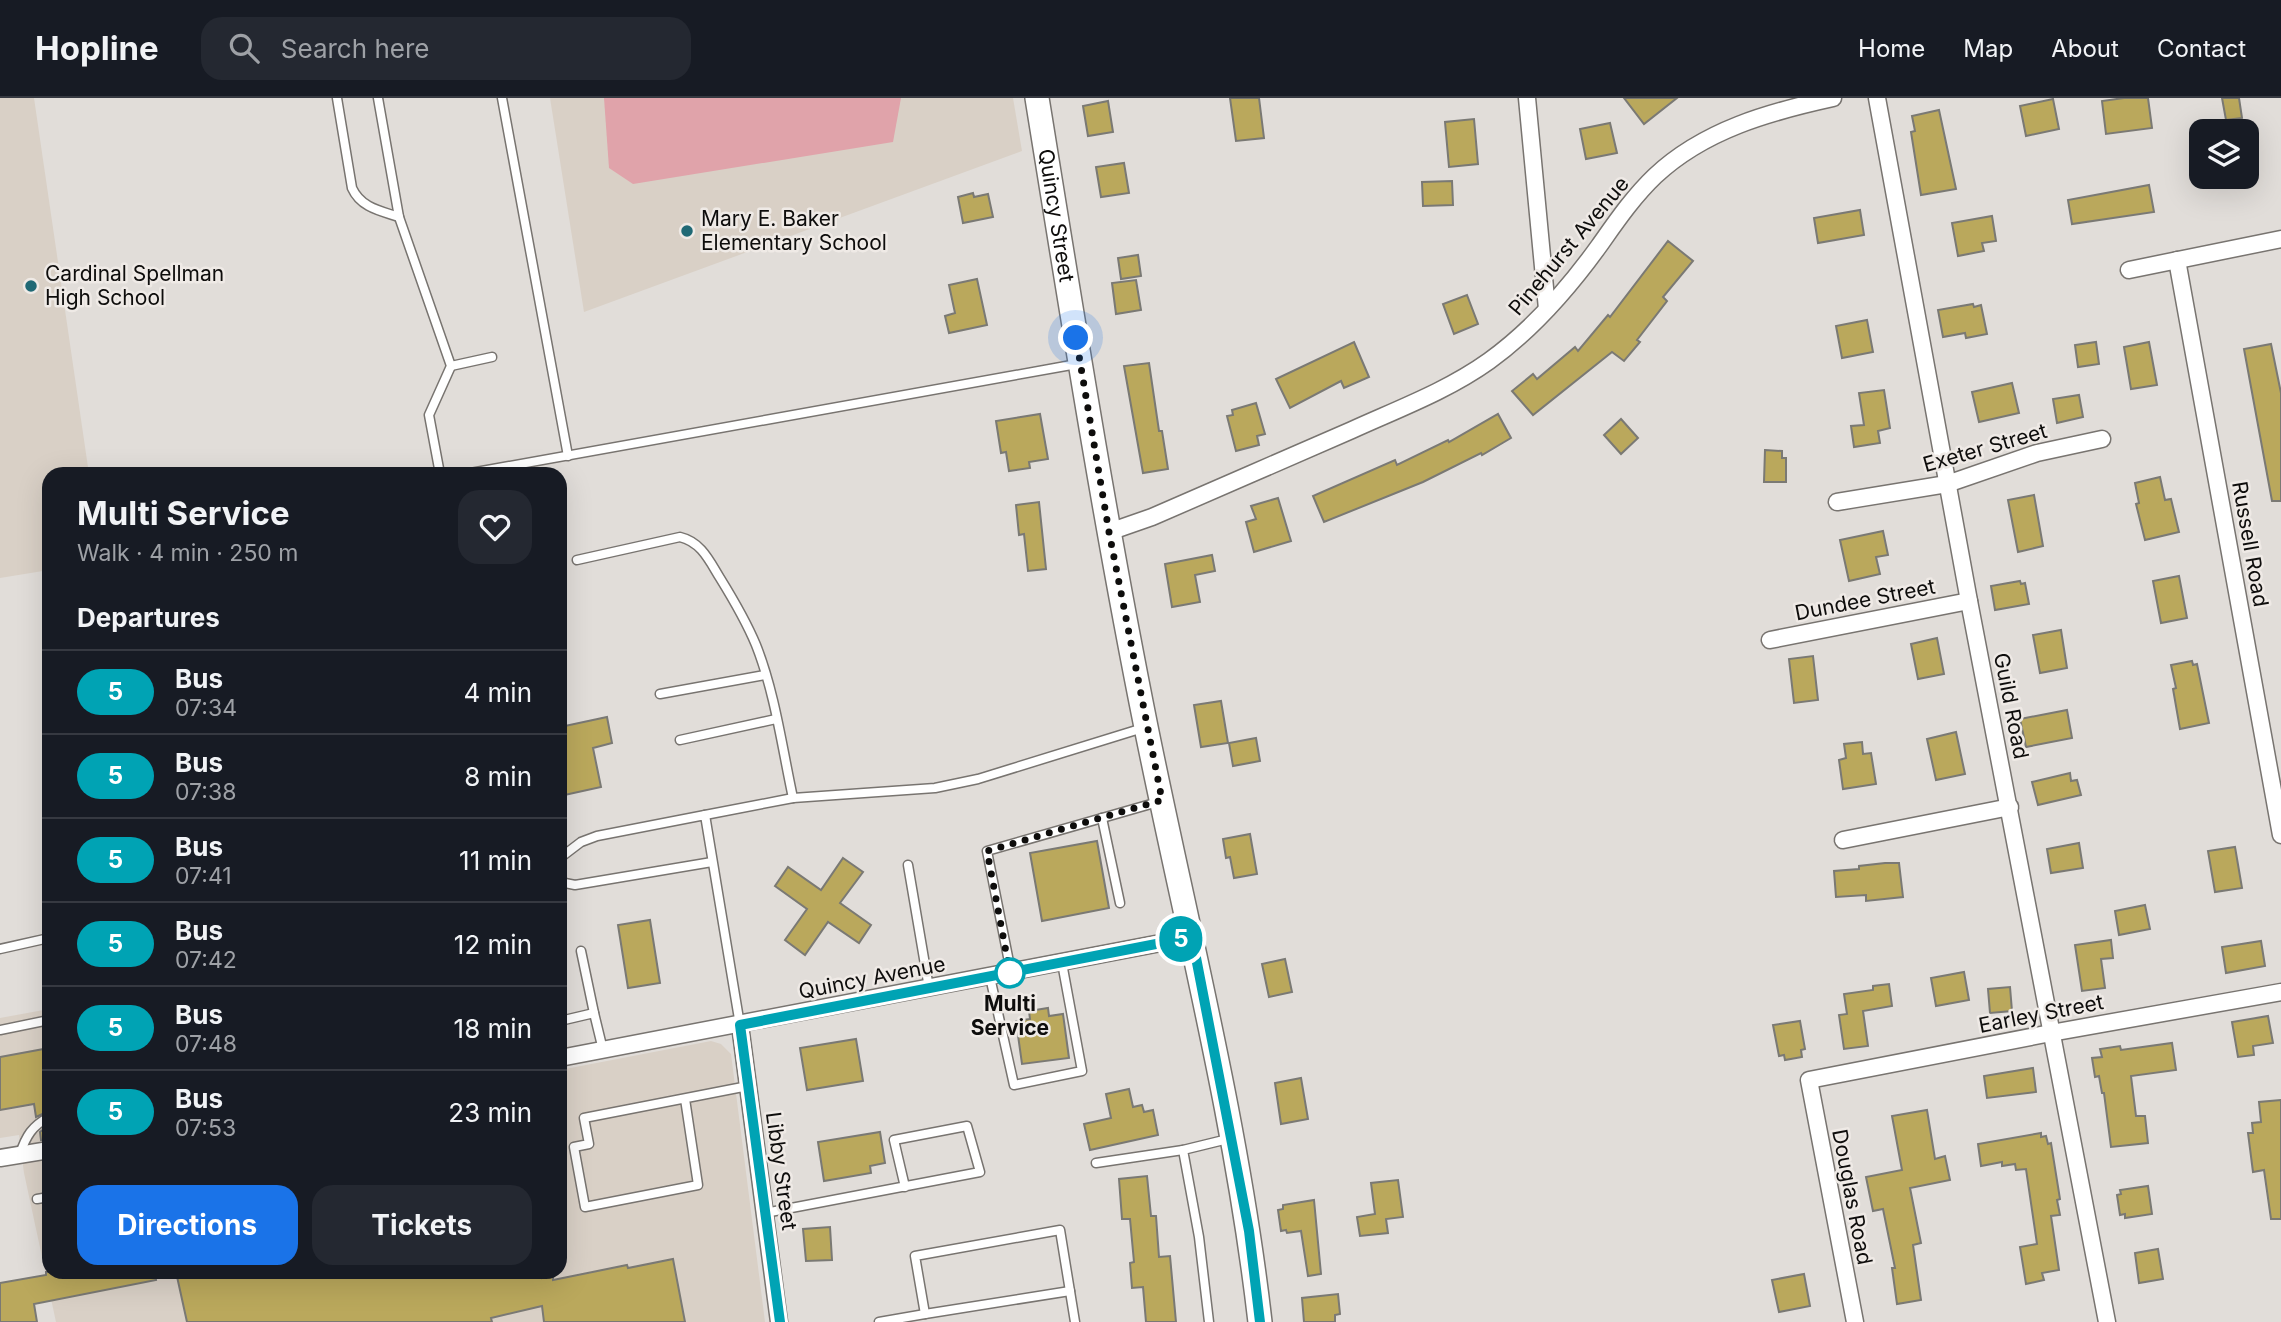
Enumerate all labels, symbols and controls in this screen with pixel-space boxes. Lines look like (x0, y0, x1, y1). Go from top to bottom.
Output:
search box (201, 17, 691, 80)
text: Hopline (35, 28, 159, 68)
icon: search (225, 29, 263, 67)
text: Search here (281, 33, 429, 64)
text: Home (1858, 34, 1925, 63)
text: Map (1963, 34, 2013, 63)
text: About (2051, 34, 2119, 63)
text: Contact (2157, 34, 2246, 63)
map controls (2189, 119, 2259, 189)
button: layers (2189, 119, 2259, 189)
street label: Quincy Street (1033, 147, 1080, 284)
street label: Pinehurst Avenue (1503, 171, 1634, 320)
place label: Mary E. Baker Elementary School (701, 206, 887, 255)
marker: Mary E. Baker Elementary School (679, 223, 695, 239)
place label: Cardinal Spellman High School (45, 261, 224, 310)
marker: Cardinal Spellman High School (23, 278, 39, 294)
your location (1058, 320, 1093, 355)
street label: Exeter Street (1920, 418, 2050, 477)
street label: Russell Road (2227, 479, 2274, 609)
button: heart (458, 490, 532, 564)
text: Multi Service (77, 493, 290, 533)
text: Walk · 4 min · 250 m (77, 539, 299, 567)
street label: Dundee Street (1793, 574, 1937, 625)
text: Departures (77, 602, 220, 633)
street label: Guild Road (1989, 651, 2034, 761)
text: Bus (175, 663, 223, 694)
text: 5 (108, 677, 123, 706)
text: 4 min (463, 677, 532, 708)
text: 07:34 (175, 694, 237, 722)
text: Bus (175, 747, 223, 778)
text: 5 (108, 761, 123, 790)
text: 8 min (464, 761, 532, 792)
text: 07:38 (175, 778, 236, 806)
text: Bus (175, 831, 223, 862)
text: 5 (108, 845, 123, 874)
text: 11 min (459, 845, 532, 876)
text: 07:41 (175, 862, 232, 890)
text: Bus (175, 915, 223, 946)
line badge: 5 (1158, 916, 1204, 962)
text: 5 (1173, 924, 1189, 953)
text: 5 (108, 929, 123, 958)
text: 12 min (454, 929, 532, 960)
text: 07:42 (175, 946, 237, 974)
street label: Quincy Avenue (796, 951, 947, 1004)
marker: Multi Service (995, 958, 1025, 988)
street label: Earley Street (1976, 989, 2106, 1038)
place label: Multi Service (971, 991, 1049, 1040)
text: Bus (175, 999, 223, 1030)
text: 5 (108, 1013, 123, 1042)
text: 18 min (454, 1013, 532, 1044)
text: 07:48 (175, 1030, 237, 1058)
text: Bus (175, 1083, 223, 1114)
text: 5 (108, 1097, 123, 1126)
text: 23 min (448, 1097, 532, 1128)
street label: Libby Street (761, 1110, 802, 1232)
text: 07:53 (175, 1114, 236, 1142)
street label: Douglas Road (1827, 1127, 1878, 1267)
button: Directions (77, 1185, 298, 1265)
button: Tickets (312, 1185, 532, 1265)

